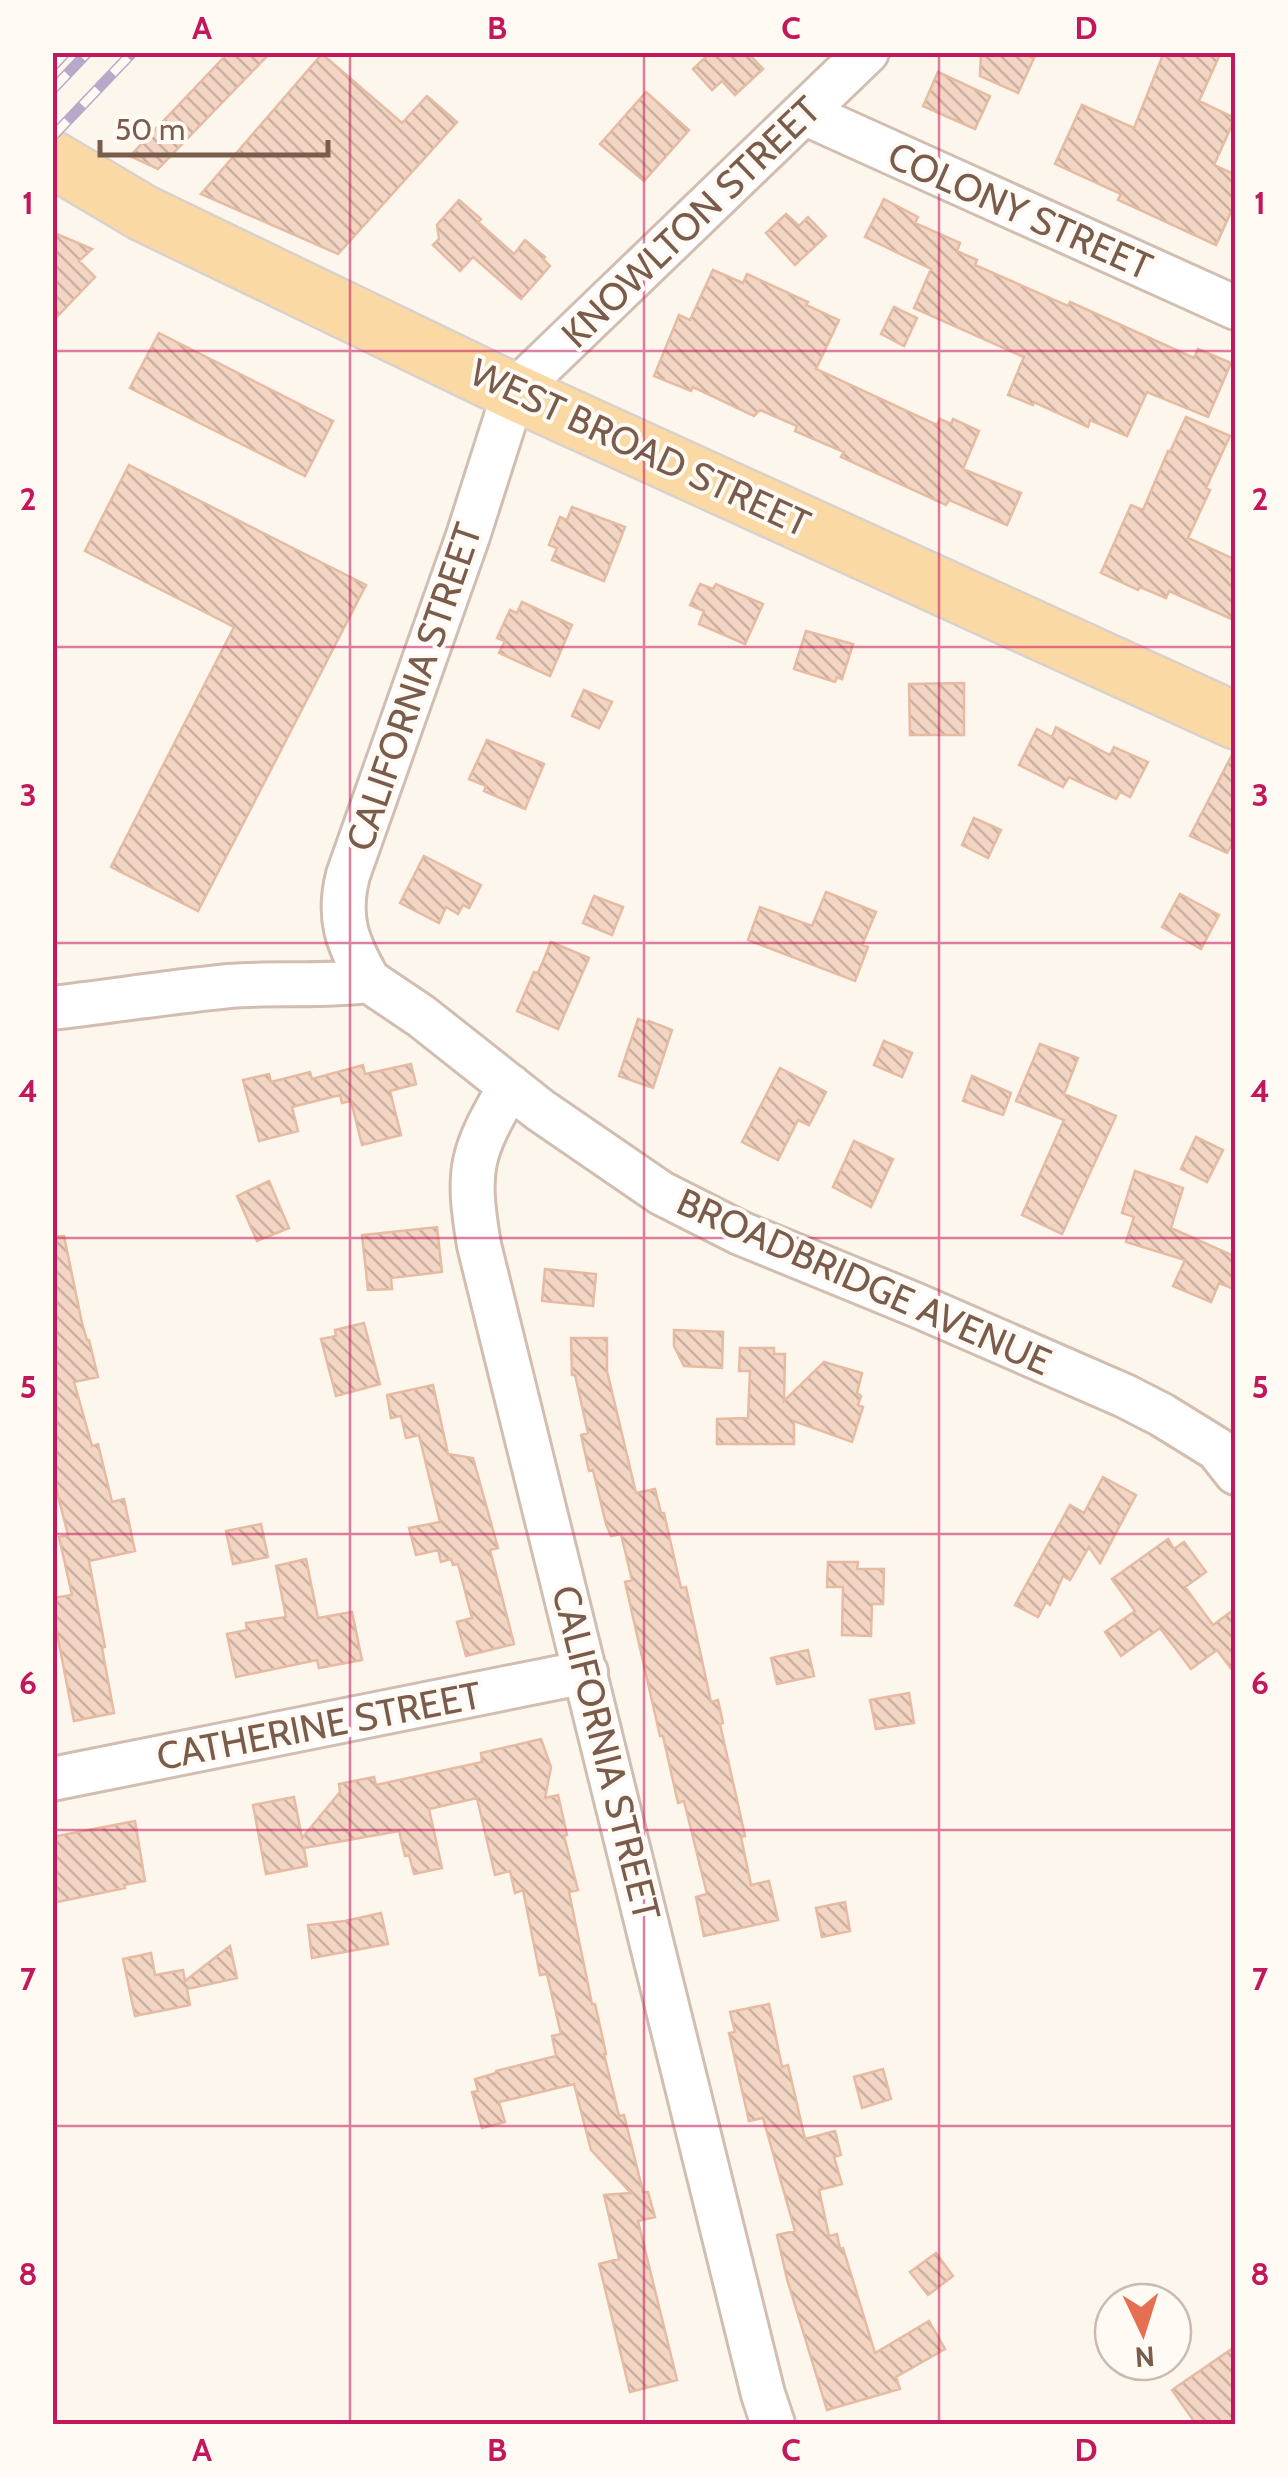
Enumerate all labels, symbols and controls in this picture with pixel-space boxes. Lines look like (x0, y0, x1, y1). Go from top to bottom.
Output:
text: A (192, 8, 212, 47)
text: B (487, 8, 507, 47)
text: C (781, 8, 801, 47)
text: D (1074, 8, 1098, 47)
street label: KNOWLTON STREET (552, 86, 830, 357)
scale bar (100, 95, 328, 157)
text: 50 m (115, 111, 185, 148)
street label: COLONY STREET (881, 131, 1160, 290)
text: 1 (22, 183, 34, 222)
text: 1 (1254, 183, 1266, 222)
street label: WEST BROAD STREET (463, 348, 818, 547)
text: 2 (20, 479, 36, 518)
text: 2 (1252, 479, 1268, 518)
street label: CALIFORNIA STREET (335, 517, 492, 857)
text: 3 (19, 775, 37, 814)
text: 3 (1251, 775, 1269, 814)
text: 4 (18, 1071, 38, 1110)
text: 4 (1250, 1071, 1270, 1110)
street label: BROADBRIDGE AVENUE (670, 1178, 1059, 1385)
text: 5 (19, 1367, 37, 1406)
text: 5 (1251, 1367, 1269, 1406)
street label: CALIFORNIA STREET (542, 1581, 671, 1925)
text: 6 (19, 1663, 37, 1702)
text: 6 (1251, 1663, 1269, 1702)
street label: CATHERINE STREET (153, 1671, 485, 1780)
text: 7 (20, 1959, 37, 1998)
text: 7 (1252, 1959, 1269, 1998)
text: 8 (18, 2254, 38, 2293)
text: 8 (1250, 2254, 1270, 2293)
north arrow (1093, 2282, 1193, 2382)
text: N (1134, 2339, 1156, 2375)
text: A (192, 2430, 212, 2469)
text: B (487, 2430, 507, 2469)
text: C (781, 2430, 801, 2469)
text: D (1074, 2430, 1098, 2469)

